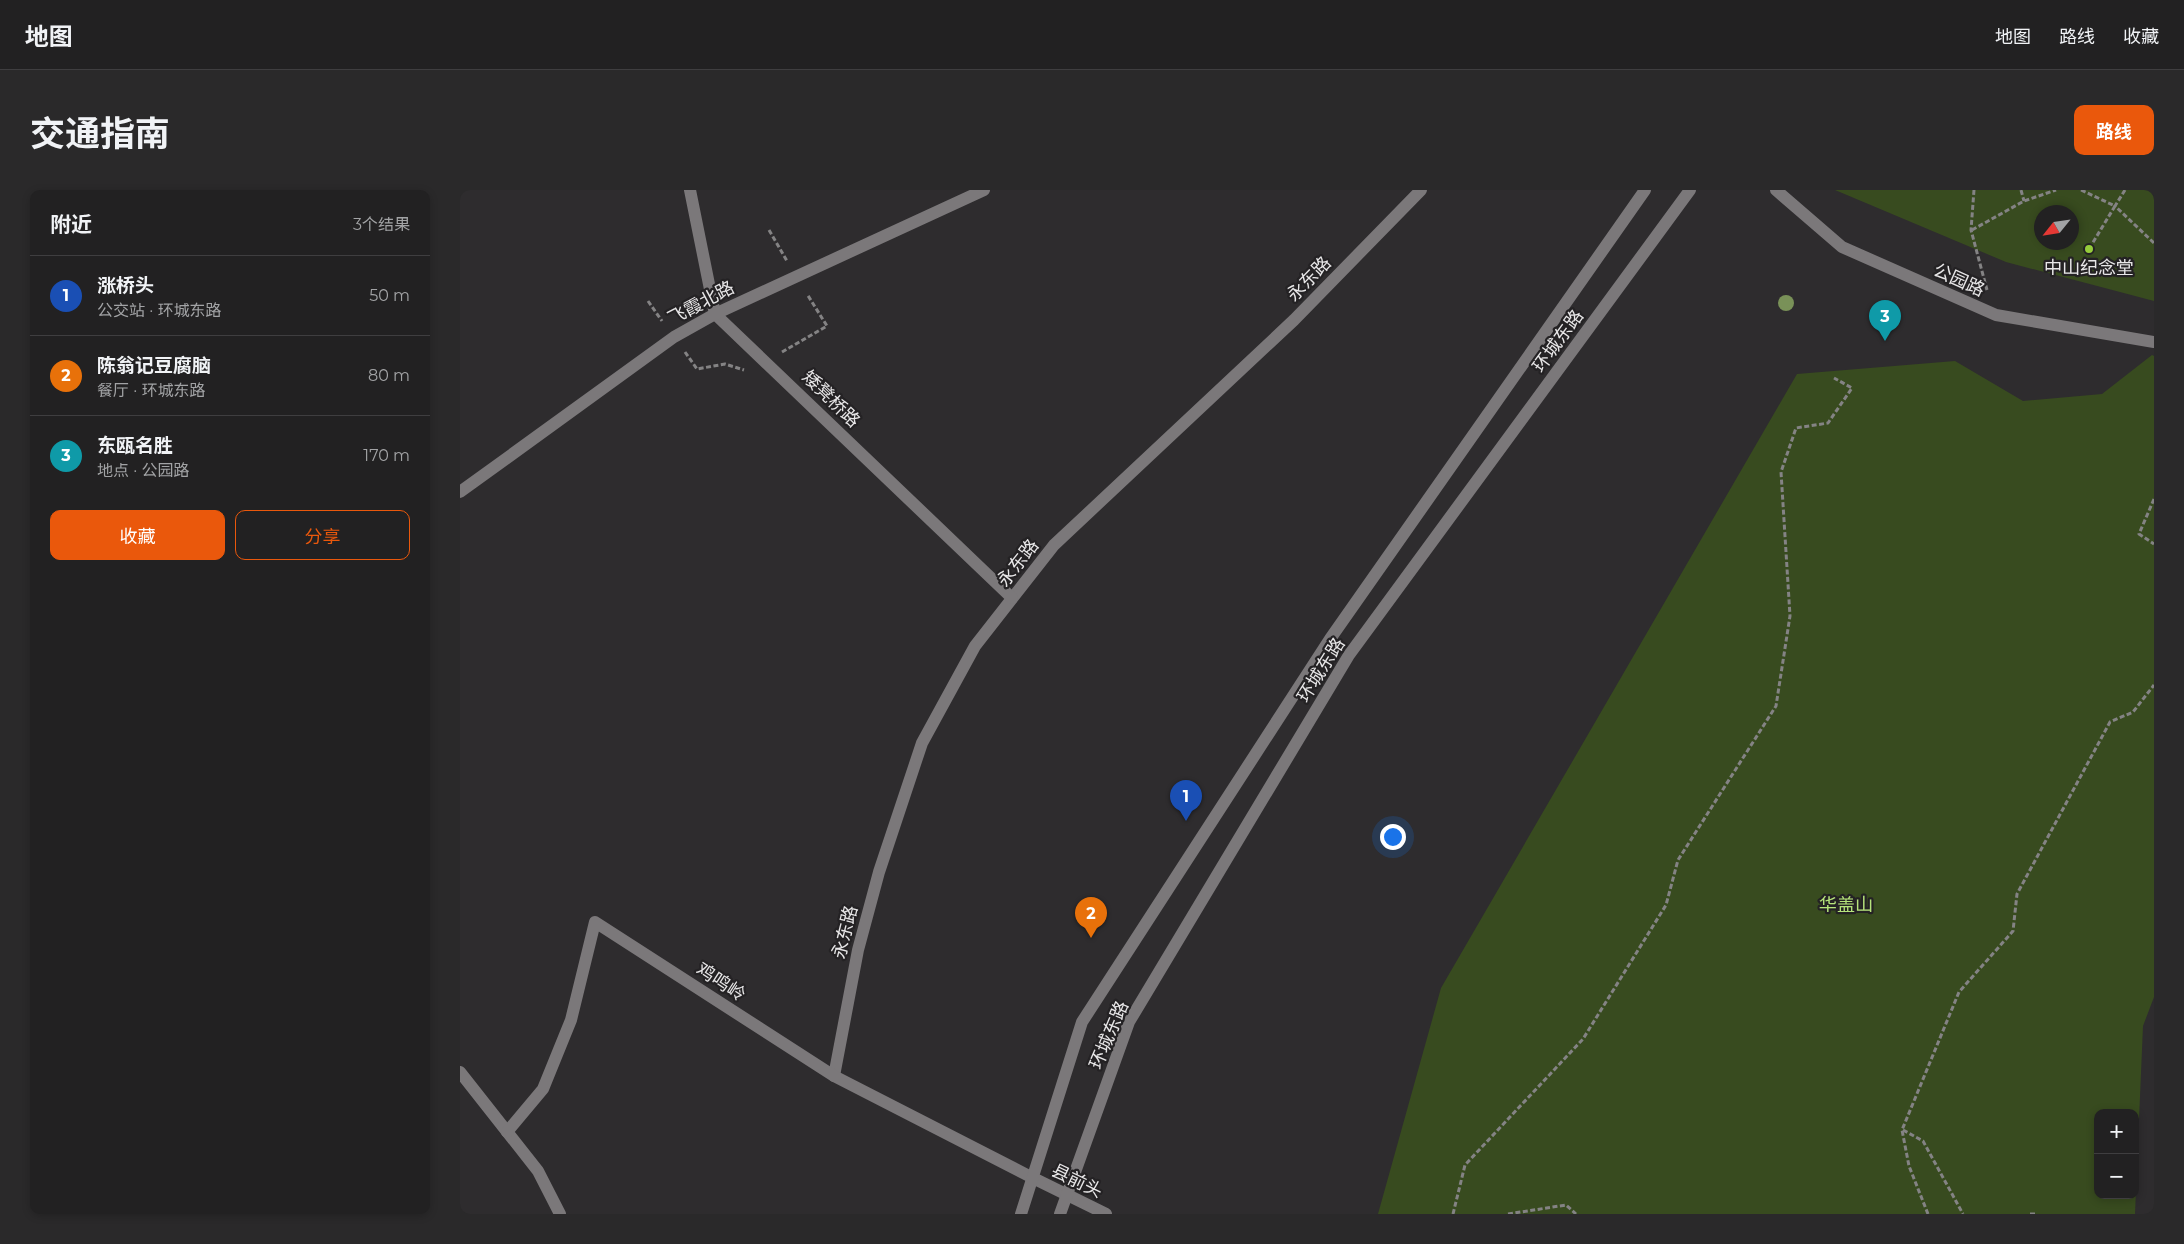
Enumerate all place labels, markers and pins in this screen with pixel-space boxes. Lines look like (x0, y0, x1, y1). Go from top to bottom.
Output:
marker: 中山纪念堂 (2083, 243, 2095, 255)
place label: 中山纪念堂 (2044, 257, 2134, 279)
pin: 3 (1869, 300, 1901, 341)
pin: 1 (1170, 780, 1202, 821)
pin: 2 (1075, 897, 1107, 938)

